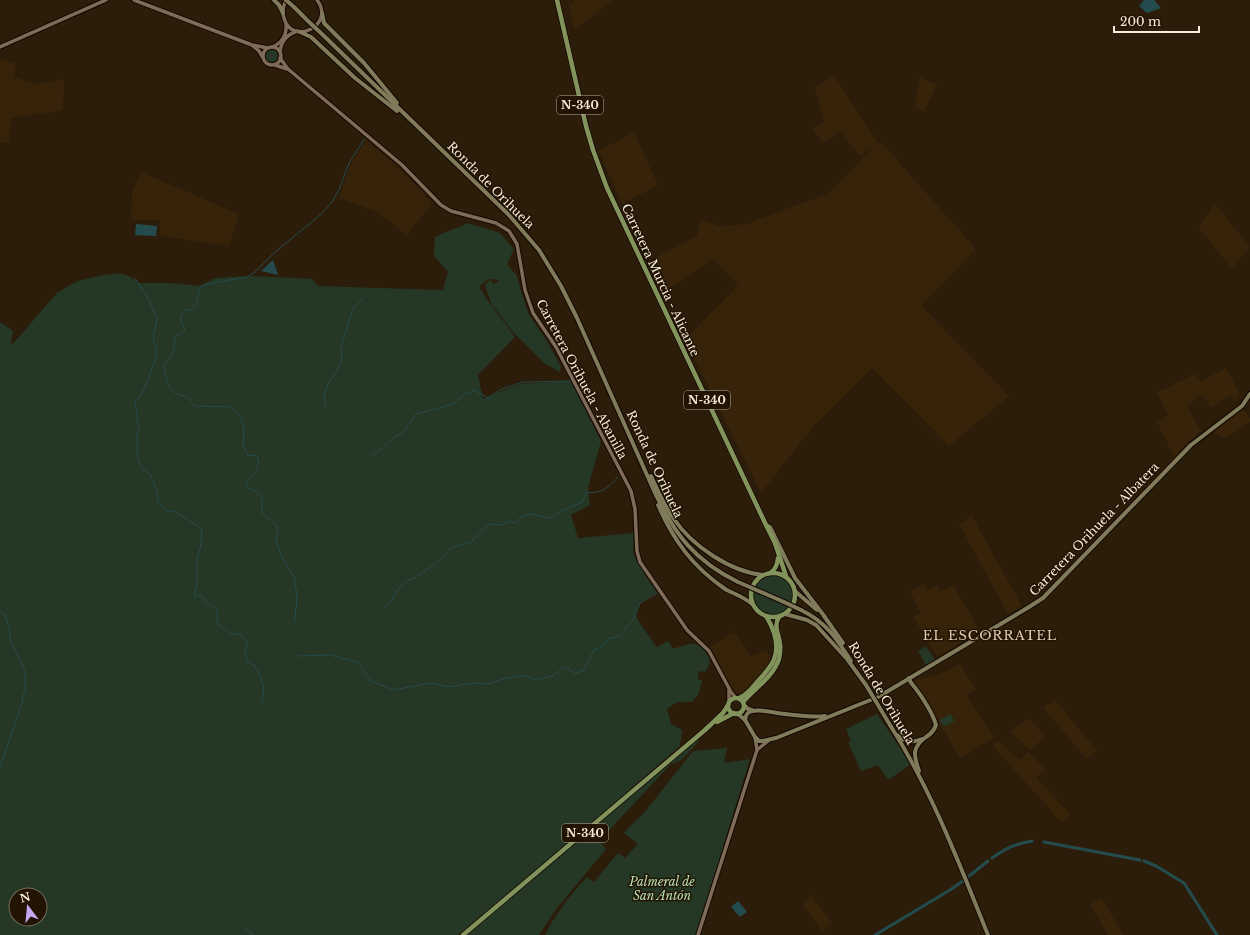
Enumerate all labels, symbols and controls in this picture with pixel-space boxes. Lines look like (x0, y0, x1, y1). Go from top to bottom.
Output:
scale bar (1114, 8, 1199, 34)
text: 200 m (1120, 14, 1161, 29)
road number: N-340 (557, 96, 603, 114)
street label: Ronda de Orihuela (444, 138, 538, 232)
street label: Carretera Murcia - Alicante (619, 201, 703, 359)
street label: Carretera Orihuela - Abanilla (533, 297, 631, 462)
road number: N-340 (684, 391, 730, 409)
street label: Ronda de Orihuela (624, 408, 687, 520)
street label: Carretera Orihuela - Albatera (1026, 459, 1162, 599)
district label: EL ESCORRATEL (923, 627, 1057, 644)
street label: Ronda de Orihuela (845, 639, 919, 747)
road number: N-340 (562, 824, 608, 842)
park label: Palmeral de San Antón (628, 874, 695, 903)
north arrow (8, 887, 48, 927)
text: N (18, 889, 33, 906)

